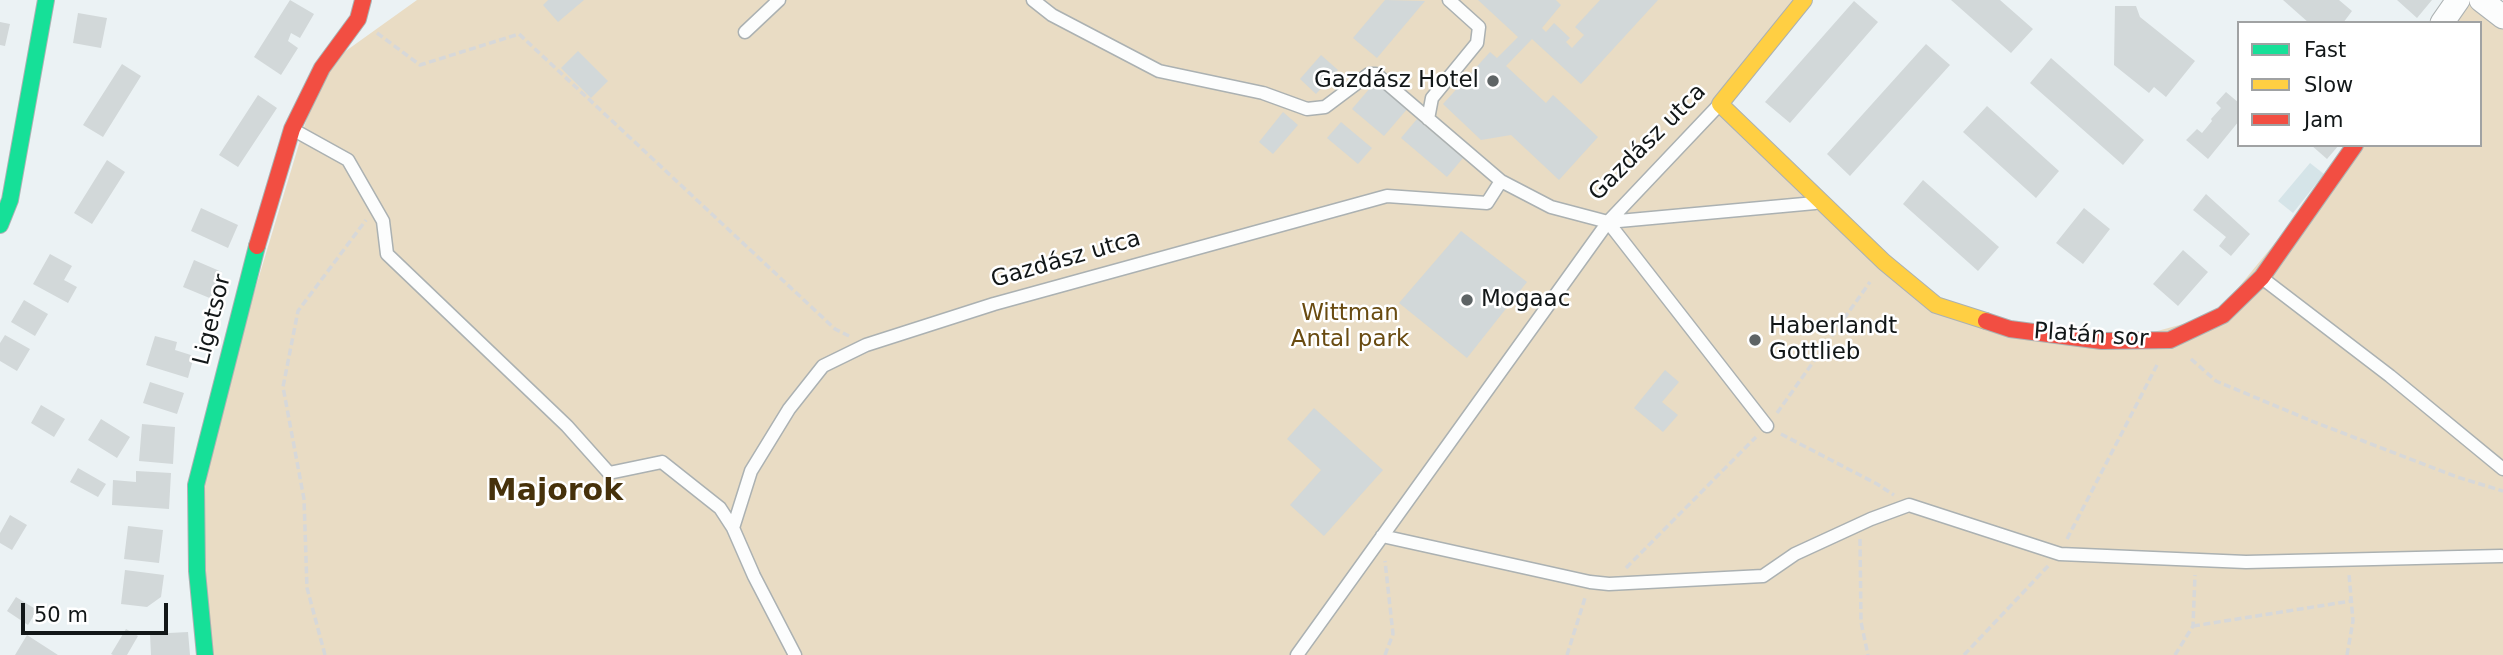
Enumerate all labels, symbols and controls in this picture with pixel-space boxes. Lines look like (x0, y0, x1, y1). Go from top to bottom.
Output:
legend (2237, 21, 2482, 147)
text: Fast (2304, 38, 2346, 62)
place label: Gazdász Hotel (1314, 67, 1479, 95)
marker: Gazdász Hotel (1485, 73, 1501, 89)
text: Slow (2304, 73, 2353, 97)
street label: Gazdász utca (1584, 79, 1712, 207)
text: Jam (2304, 108, 2344, 132)
street label: Gazdász utca (988, 225, 1144, 295)
street label: Ligetsor (188, 272, 238, 368)
place label: Mogaac (1481, 286, 1570, 314)
marker: Mogaac (1459, 292, 1475, 308)
park label: Wittman Antal park (1291, 300, 1409, 354)
place label: Haberlandt Gottlieb (1769, 313, 1897, 367)
street label: Platán sor (2033, 318, 2149, 354)
marker: Haberlandt Gottlieb (1747, 332, 1763, 348)
district label: Majorok (487, 474, 623, 510)
scale bar (24, 588, 172, 632)
text: 50 m (34, 603, 88, 627)

